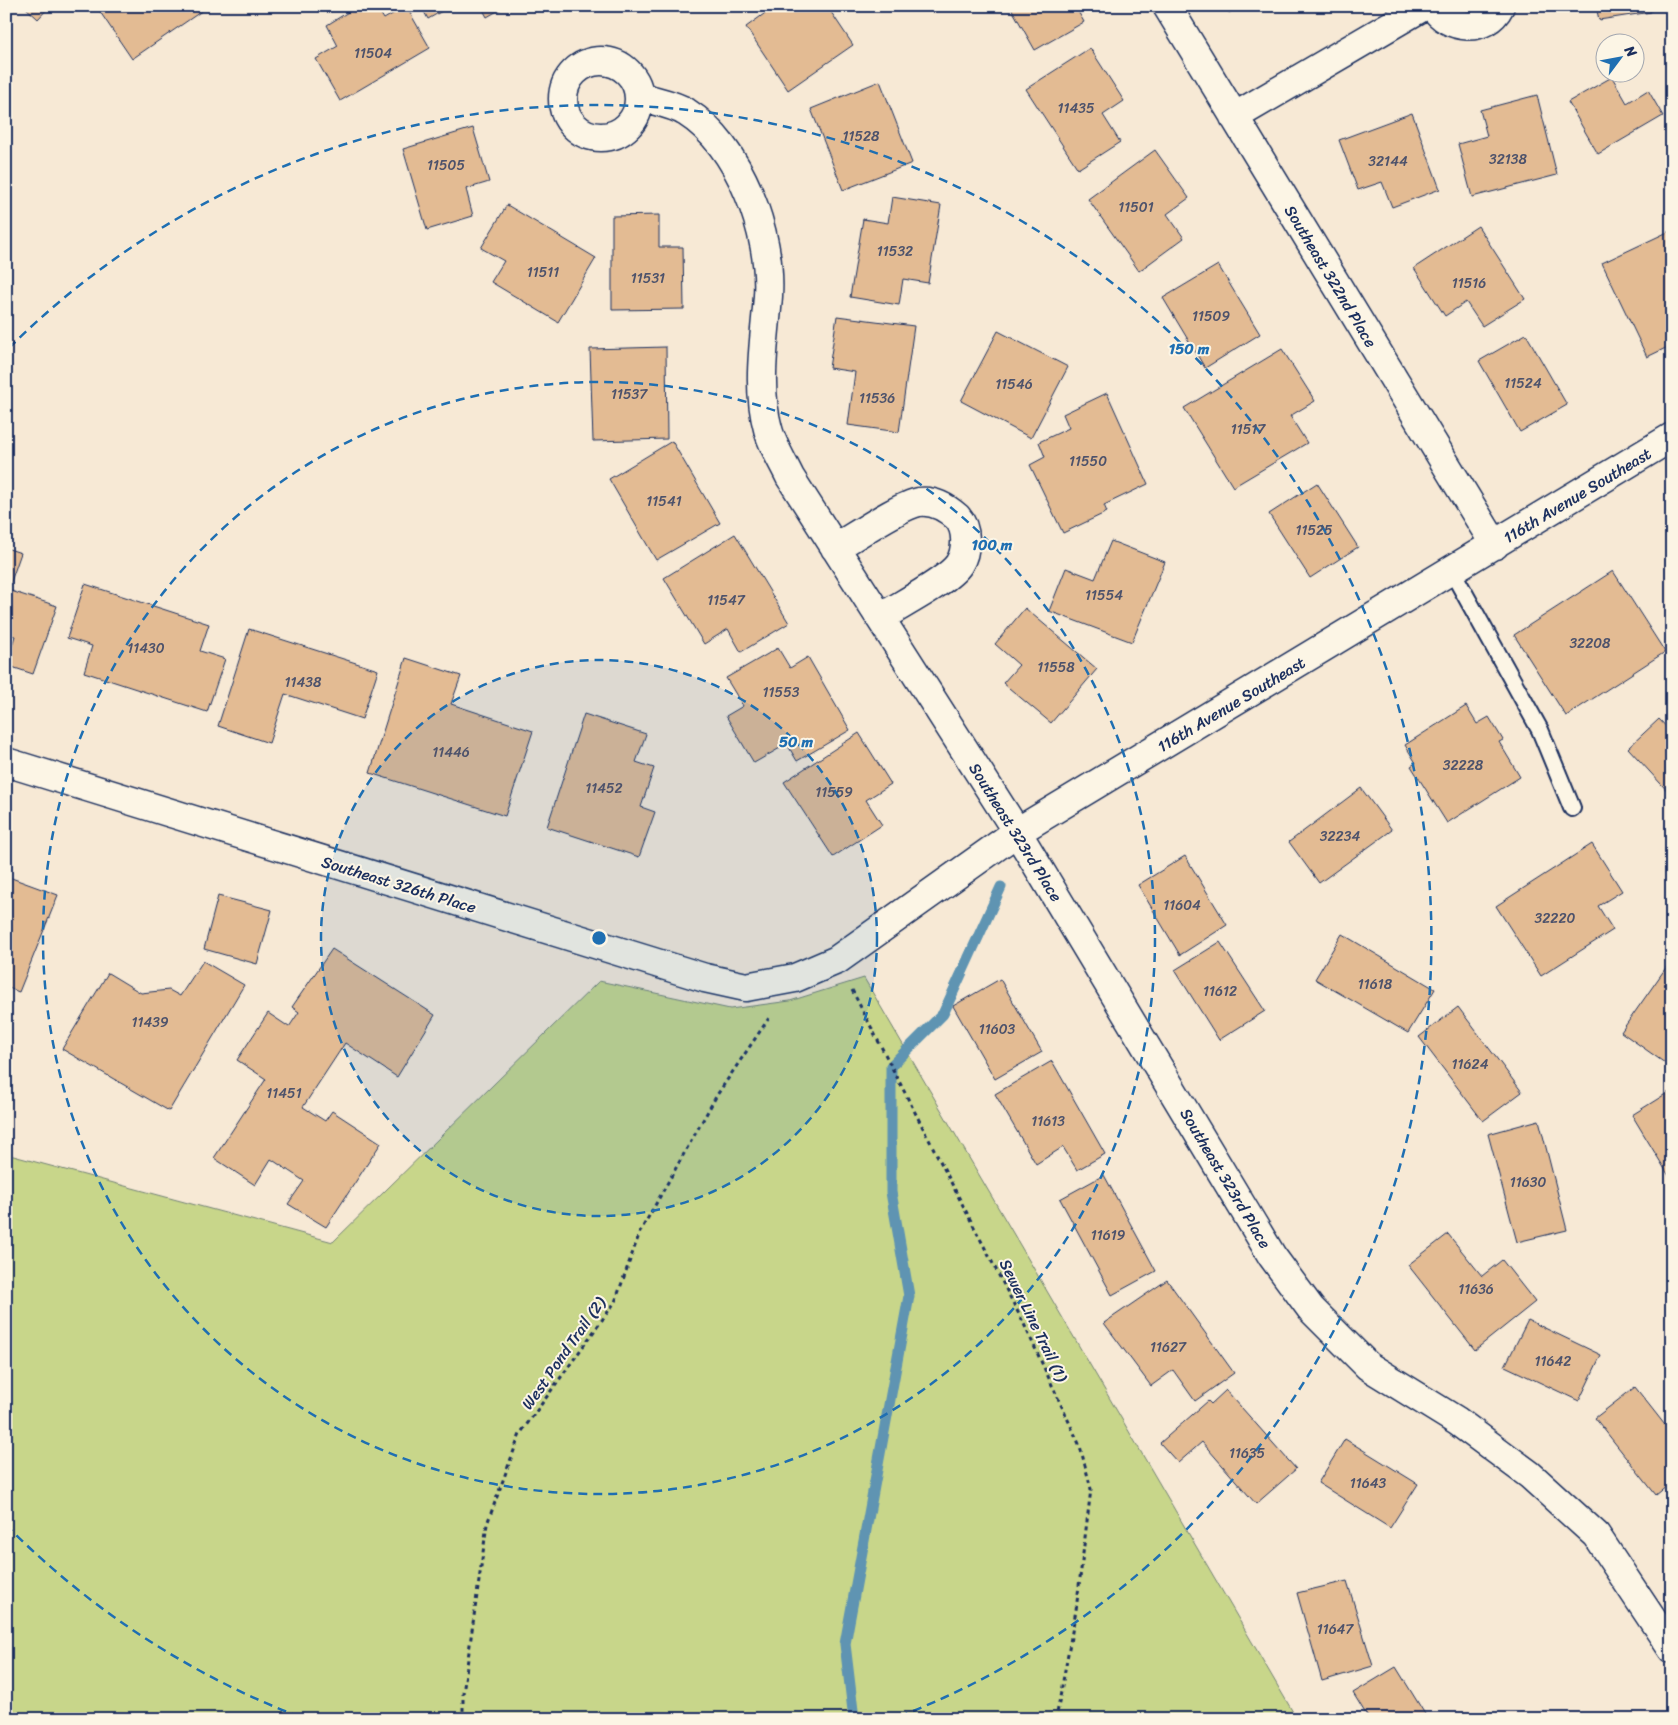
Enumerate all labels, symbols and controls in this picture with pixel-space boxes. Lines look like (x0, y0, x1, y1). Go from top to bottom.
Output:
north arrow (1596, 32, 1646, 82)
text: N (1617, 40, 1644, 62)
house number: 11504 (354, 41, 392, 66)
house number: 11435 (1057, 96, 1095, 121)
house number: 11528 (842, 124, 880, 149)
house number: 32138 (1489, 147, 1528, 172)
house number: 32144 (1368, 149, 1408, 174)
house number: 11505 (427, 153, 465, 178)
house number: 11501 (1118, 195, 1154, 220)
street label: Southeast 322nd Place (1276, 199, 1385, 353)
house number: 11532 (877, 239, 913, 264)
house number: 11511 (527, 260, 559, 285)
house number: 11531 (631, 266, 665, 291)
house number: 11516 (1452, 271, 1486, 296)
house number: 11509 (1192, 304, 1230, 329)
text: 150 m (1169, 336, 1210, 362)
house number: 11524 (1504, 371, 1542, 396)
house number: 11546 (995, 372, 1033, 397)
house number: 11537 (611, 382, 648, 407)
house number: 11536 (859, 386, 895, 411)
house number: 11517 (1231, 417, 1266, 442)
street label: 116th Avenue Southeast (1497, 439, 1657, 551)
house number: 11550 (1069, 449, 1107, 474)
house number: 11541 (646, 489, 682, 514)
house number: 11525 (1295, 518, 1333, 543)
text: 100 m (972, 532, 1013, 558)
house number: 11554 (1085, 583, 1123, 608)
house number: 11547 (707, 588, 746, 613)
house number: 32208 (1569, 631, 1611, 656)
house number: 11430 (127, 636, 165, 661)
street label: 116th Avenue Southeast (1151, 648, 1311, 760)
house number: 11558 (1037, 655, 1075, 680)
house number: 11438 (285, 670, 322, 695)
house number: 11553 (763, 680, 800, 705)
text: 50 m (779, 729, 814, 755)
house number: 11446 (432, 740, 470, 765)
house number: 32228 (1443, 753, 1484, 778)
street label: Southeast 323rd Place (961, 757, 1070, 908)
house number: 11452 (585, 776, 623, 801)
house number: 11559 (815, 780, 853, 805)
house number: 32234 (1320, 824, 1360, 849)
street label: Southeast 326th Place (318, 847, 480, 922)
house number: 11604 (1163, 893, 1201, 918)
house number: 32220 (1535, 906, 1576, 931)
centre of rings (590, 929, 608, 947)
house number: 11618 (1358, 972, 1393, 997)
house number: 11612 (1203, 979, 1237, 1004)
house number: 11439 (131, 1010, 169, 1035)
house number: 11603 (979, 1017, 1016, 1042)
house number: 11624 (1452, 1052, 1489, 1077)
house number: 11451 (266, 1081, 302, 1106)
street label: Southeast 323rd Place (1172, 1102, 1279, 1254)
house number: 11613 (1031, 1109, 1065, 1134)
house number: 11630 (1510, 1170, 1546, 1195)
house number: 11619 (1091, 1223, 1126, 1248)
street label: Sewer Line Trail (1) (991, 1254, 1076, 1388)
house number: 11636 (1458, 1277, 1494, 1302)
street label: West Pond Trail (2) (513, 1290, 614, 1416)
house number: 11627 (1150, 1335, 1187, 1360)
house number: 11642 (1535, 1349, 1571, 1374)
house number: 11635 (1229, 1441, 1266, 1466)
house number: 11643 (1350, 1471, 1387, 1496)
house number: 11647 (1317, 1617, 1354, 1642)

